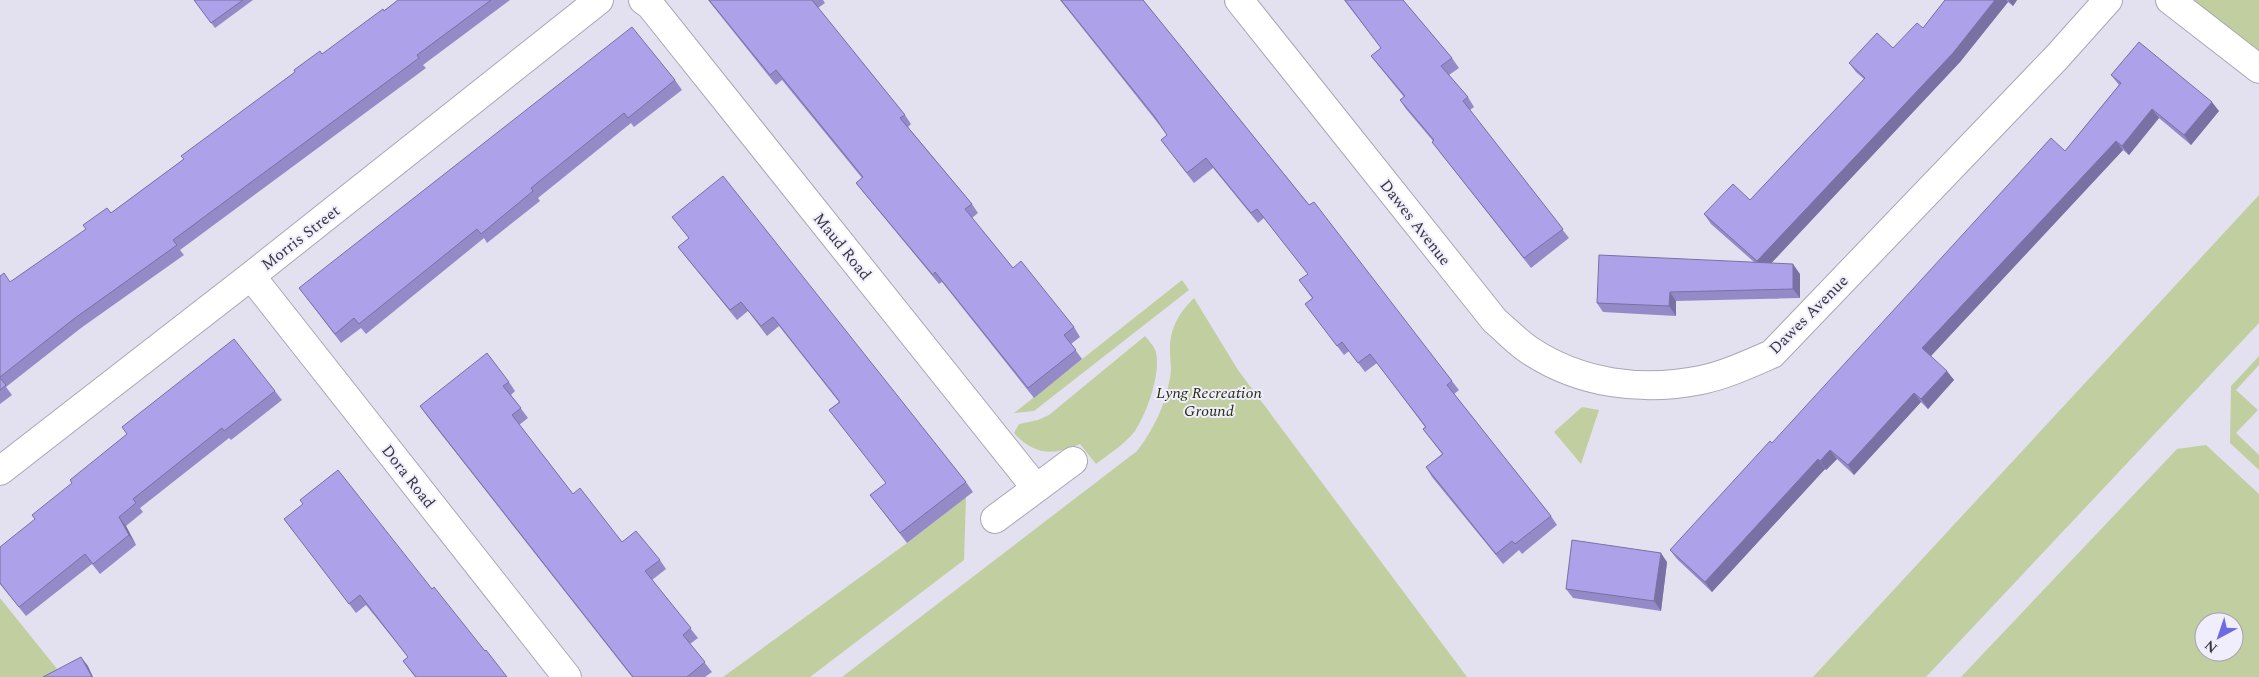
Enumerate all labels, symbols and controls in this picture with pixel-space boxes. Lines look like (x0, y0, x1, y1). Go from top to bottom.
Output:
street label: Dawes Avenue (1374, 174, 1457, 271)
street label: Morris Street (256, 199, 346, 276)
street label: Maud Road (807, 208, 877, 286)
street label: Dawes Avenue (1764, 270, 1854, 360)
park label: Lyng Recreation Ground (1156, 381, 1263, 423)
street label: Dora Road (376, 439, 441, 514)
north arrow (2194, 612, 2244, 662)
text: N (2200, 635, 2222, 658)

